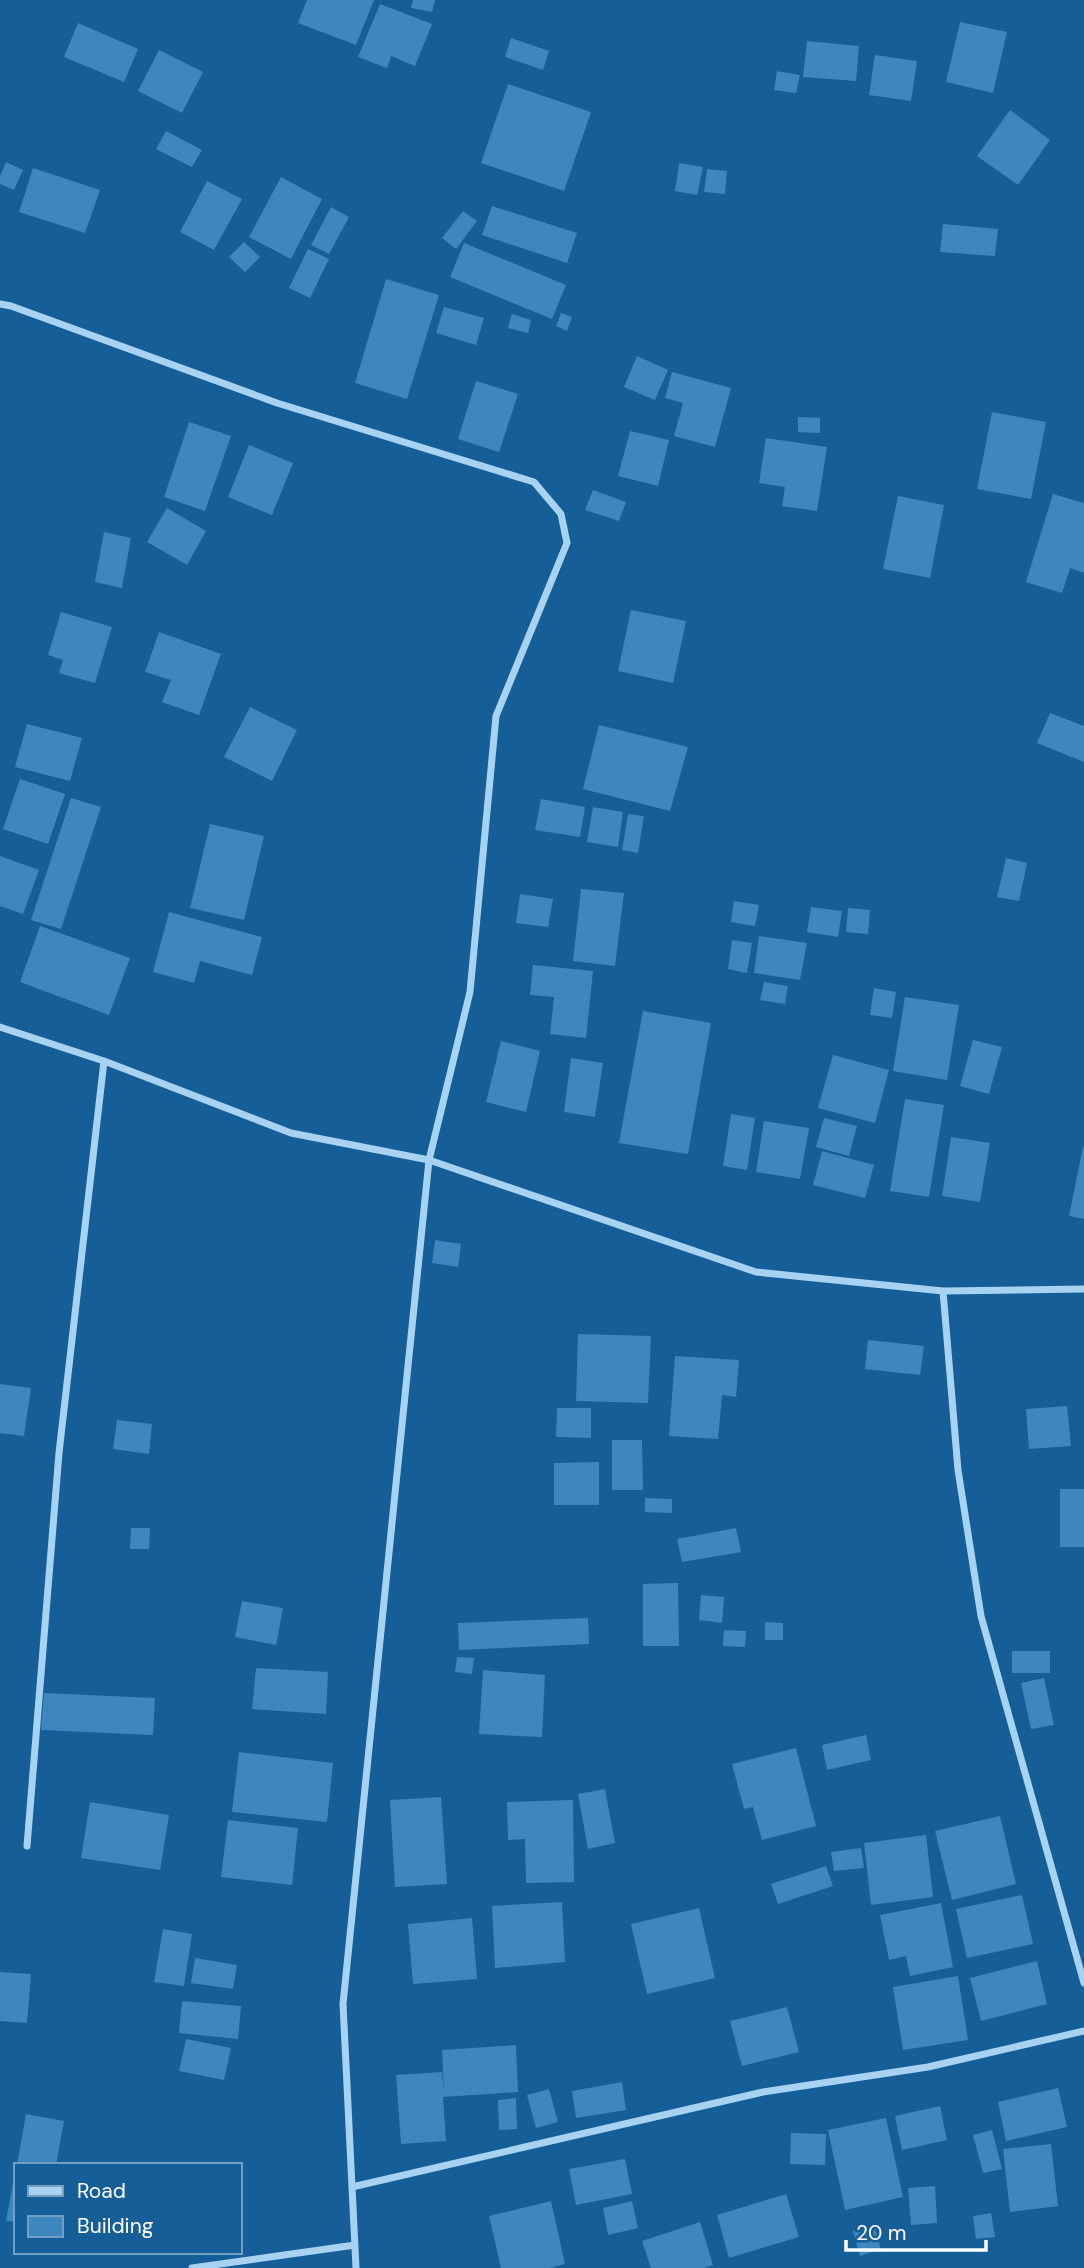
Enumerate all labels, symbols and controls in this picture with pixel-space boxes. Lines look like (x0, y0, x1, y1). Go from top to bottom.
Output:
legend (14, 2163, 242, 2254)
text: Road (77, 2177, 126, 2205)
scale bar (846, 2208, 986, 2252)
text: Building (77, 2212, 154, 2240)
text: 20 m (856, 2219, 907, 2247)

